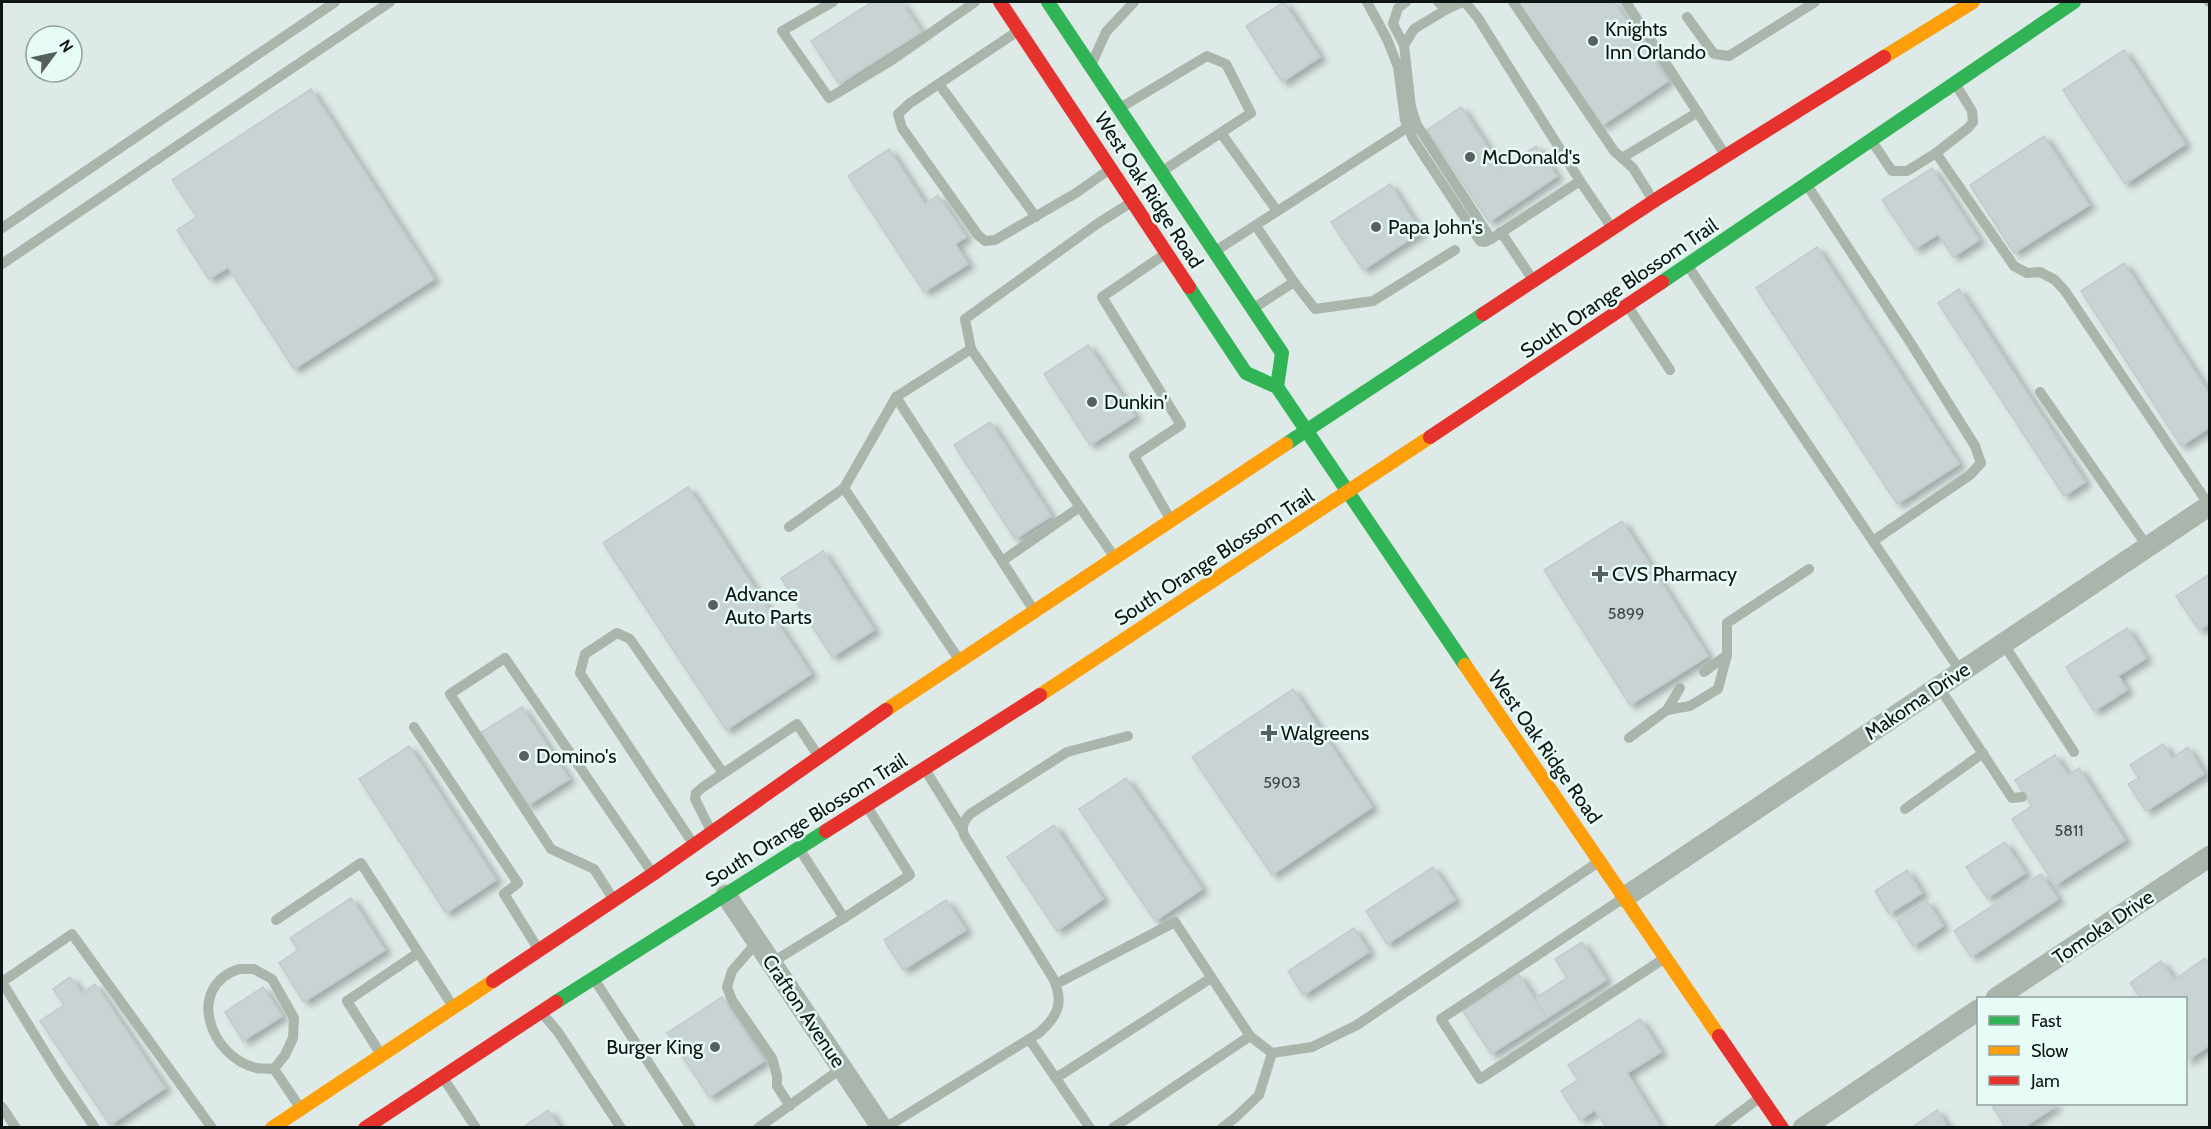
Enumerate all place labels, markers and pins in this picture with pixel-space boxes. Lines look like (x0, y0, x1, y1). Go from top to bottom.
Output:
place label: Knights Inn Orlando (1605, 17, 1706, 64)
marker: Knights Inn Orlando (1586, 34, 1600, 48)
place label: McDonald's (1482, 145, 1580, 169)
marker: McDonald's (1463, 150, 1477, 164)
place label: Papa John's (1388, 215, 1483, 239)
marker: Papa John's (1369, 220, 1383, 234)
place label: Dunkin' (1104, 390, 1168, 414)
marker: Dunkin' (1085, 395, 1099, 409)
place label: CVS Pharmacy (1612, 562, 1737, 586)
marker: CVS Pharmacy (1593, 567, 1607, 581)
place label: Advance Auto Parts (725, 582, 812, 629)
marker: Advance Auto Parts (706, 598, 720, 612)
place label: Walgreens (1281, 721, 1369, 745)
marker: Walgreens (1262, 726, 1276, 740)
place label: Domino's (536, 744, 616, 768)
marker: Domino's (517, 749, 531, 763)
place label: Burger King (606, 1035, 704, 1059)
marker: Burger King (708, 1040, 722, 1054)

